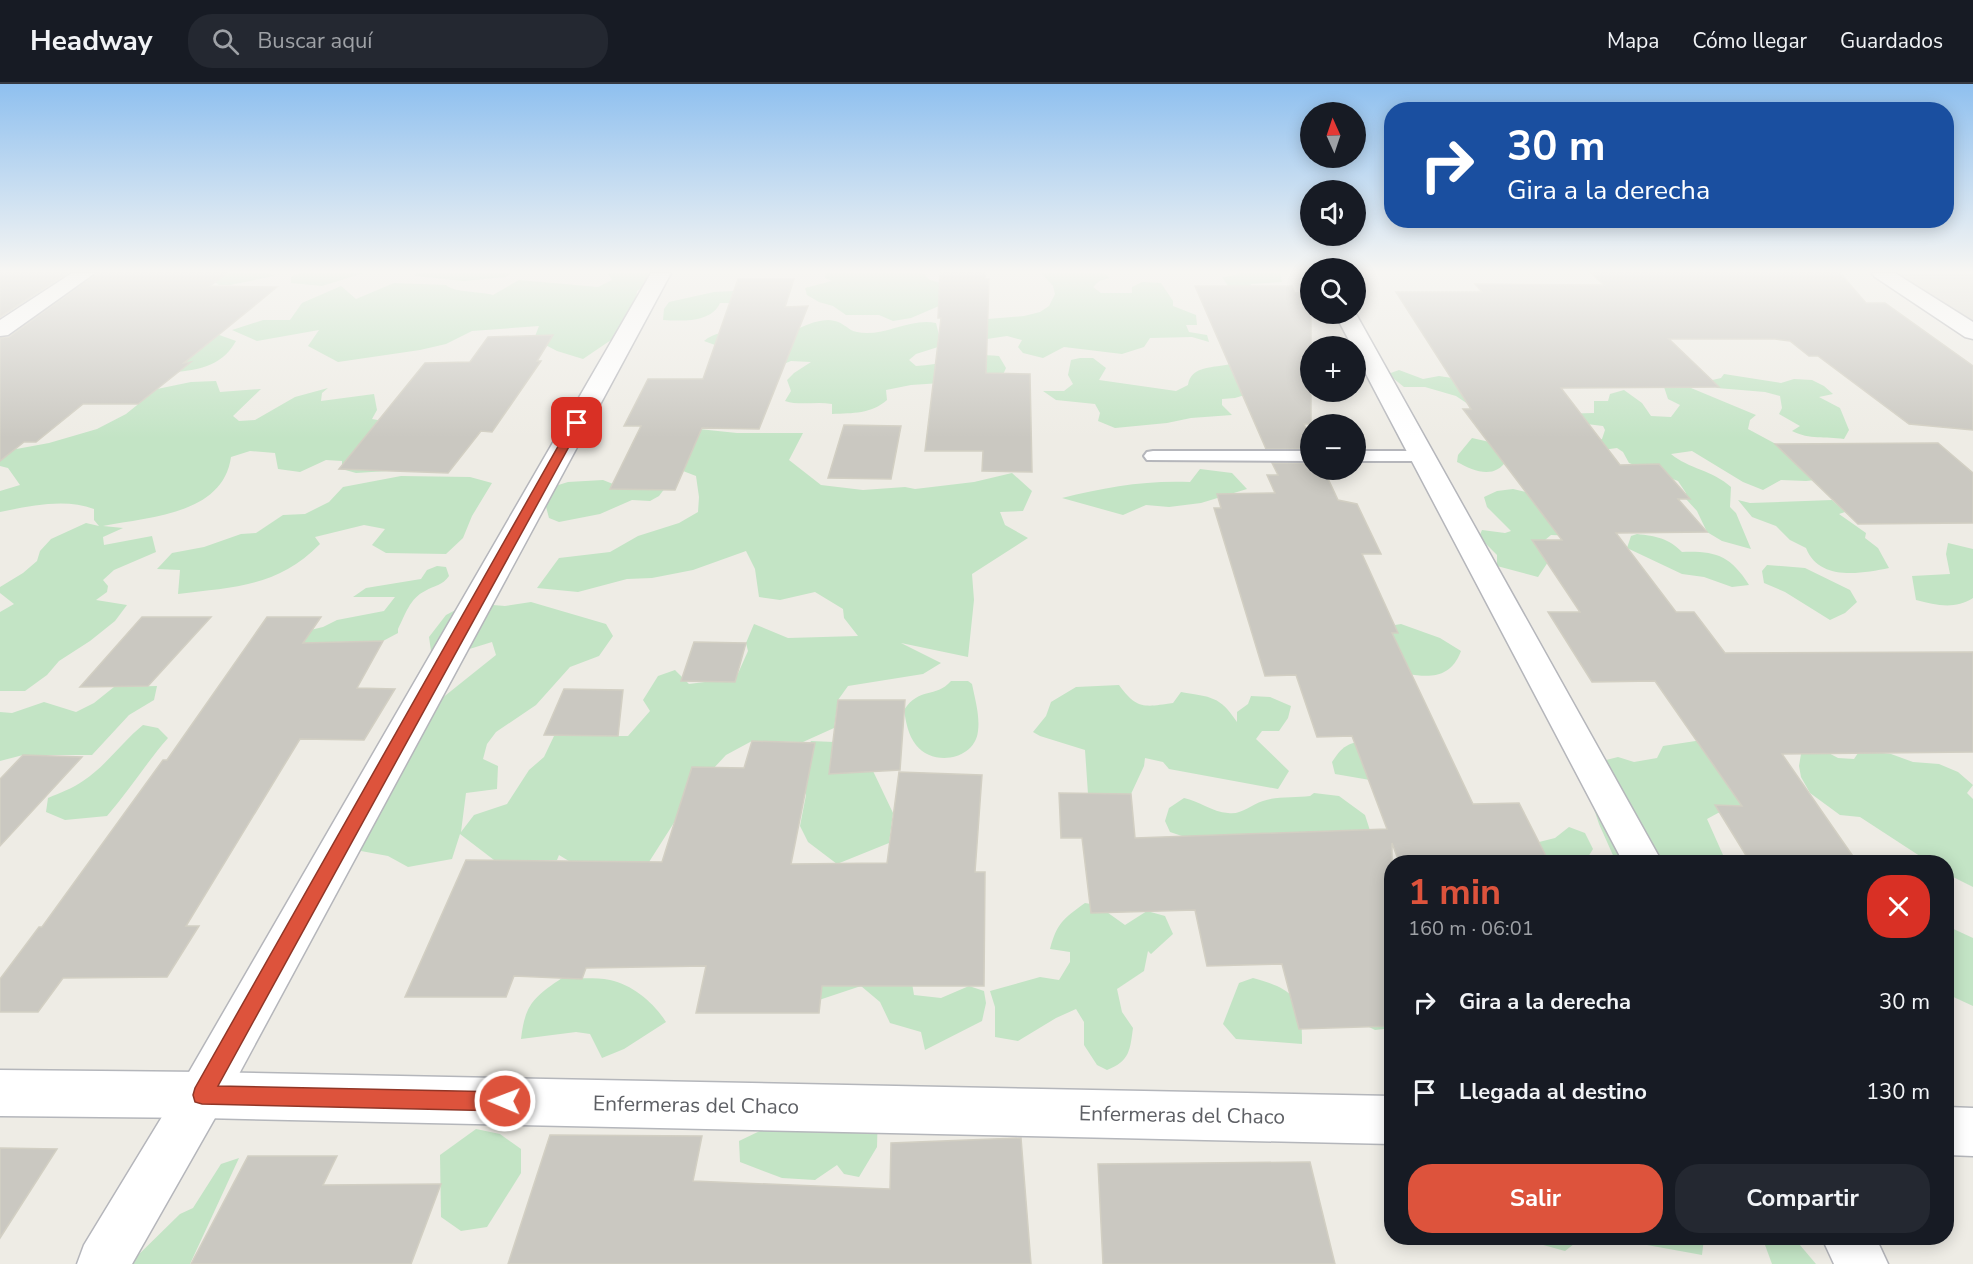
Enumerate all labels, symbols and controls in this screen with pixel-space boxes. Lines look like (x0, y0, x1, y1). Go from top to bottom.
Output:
search box (188, 14, 608, 68)
text: Headway (30, 22, 152, 60)
icon: search (209, 25, 242, 58)
text: Buscar aquí (257, 26, 372, 56)
text: Mapa (1607, 27, 1659, 55)
text: Cómo llegar (1692, 27, 1807, 55)
text: Guardados (1840, 27, 1943, 55)
north arrow (1300, 102, 1366, 168)
map controls (1300, 102, 1366, 480)
text: 30 m (1507, 118, 1606, 175)
icon: right (1408, 126, 1486, 204)
text: Gira a la derecha (1507, 172, 1710, 209)
button: sound (1300, 180, 1366, 246)
button: search (1300, 258, 1366, 324)
button: + (1300, 336, 1366, 402)
pin (551, 397, 602, 448)
icon: arrive (560, 406, 593, 439)
button: − (1300, 414, 1366, 480)
text: 1 min (1408, 868, 1501, 917)
button: close (1867, 875, 1930, 938)
text: 160 m · 06:01 (1408, 915, 1534, 942)
icon: right (1408, 986, 1441, 1019)
text: Gira a la derecha (1459, 987, 1631, 1017)
text: 30 m (1879, 987, 1930, 1017)
position arrow (473, 1069, 537, 1133)
icon: arrive (1408, 1076, 1441, 1109)
text: Llegada al destino (1459, 1077, 1647, 1107)
text: 130 m (1866, 1077, 1930, 1107)
street label: Enfermeras del Chaco (593, 1089, 799, 1121)
street label: Enfermeras del Chaco (1079, 1099, 1285, 1131)
button: Salir (1408, 1164, 1663, 1233)
button: Compartir (1675, 1164, 1930, 1233)

